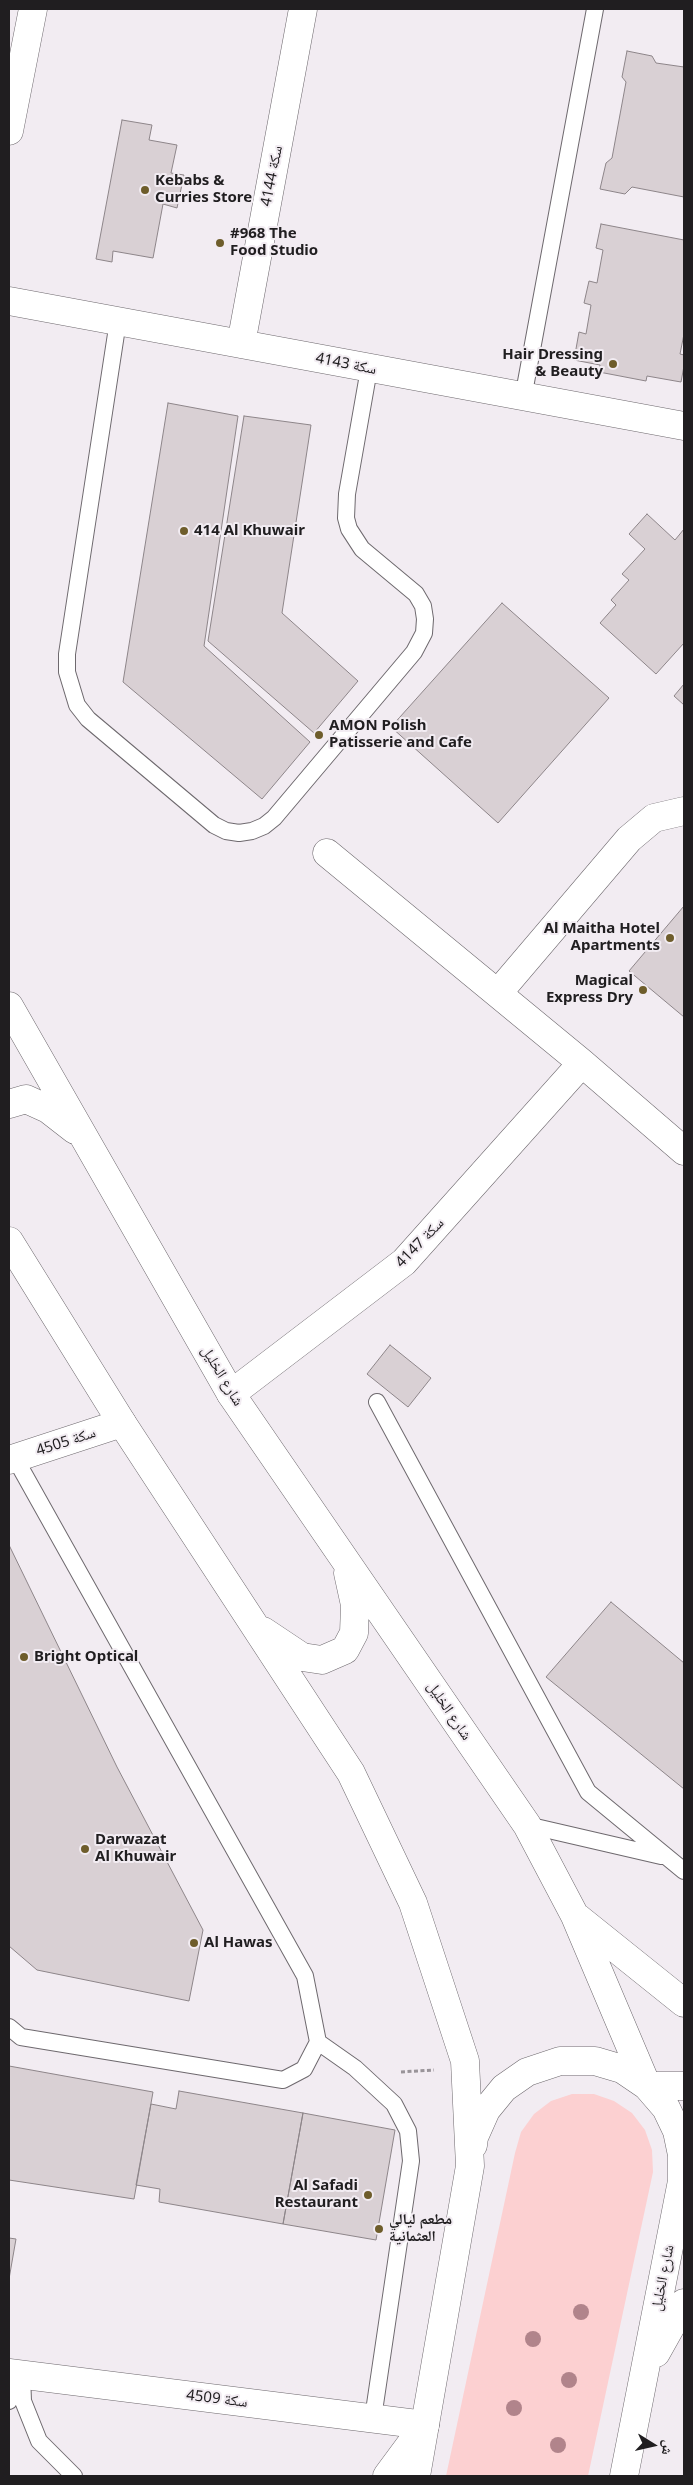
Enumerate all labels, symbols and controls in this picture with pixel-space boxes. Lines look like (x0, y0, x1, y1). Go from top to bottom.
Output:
street label: سكة 4144 (257, 144, 287, 208)
place label: Kebabs & Curries Store (155, 172, 252, 207)
marker: Kebabs & Curries Store (139, 184, 151, 196)
place label: #968 The Food Studio (230, 225, 318, 260)
marker: #968 The Food Studio (214, 237, 226, 249)
place label: Hair Dressing & Beauty (502, 346, 603, 381)
street label: سكة 4143 (314, 349, 378, 379)
marker: Hair Dressing & Beauty (607, 358, 619, 370)
place label: 414 Al Khuwair (194, 522, 305, 540)
marker: 414 Al Khuwair (178, 525, 190, 537)
place label: AMON Polish Patisserie and Cafe (329, 717, 472, 752)
marker: AMON Polish Patisserie and Cafe (313, 729, 325, 741)
place label: Al Maitha Hotel Apartments (544, 920, 660, 955)
marker: Al Maitha Hotel Apartments (664, 932, 676, 944)
place label: Magical Express Dry (546, 972, 633, 1007)
marker: Magical Express Dry (637, 984, 649, 996)
street label: سكة 4147 (392, 1215, 448, 1271)
street label: شارع الخليل (197, 1343, 247, 1409)
street label: سكة 4505 (34, 1424, 98, 1460)
place label: Bright Optical (34, 1648, 138, 1666)
marker: Bright Optical (18, 1651, 30, 1663)
street label: شارع الخليل (423, 1678, 475, 1744)
place label: Darwazat Al Khuwair (95, 1831, 176, 1866)
marker: Darwazat Al Khuwair (79, 1843, 91, 1855)
place label: Al Hawas (204, 1934, 273, 1952)
marker: Al Hawas (188, 1937, 200, 1949)
place label: Al Safadi Restaurant (275, 2177, 358, 2212)
marker: Al Safadi Restaurant (362, 2189, 374, 2201)
place label: مطعم ليالي العثمانية (389, 2211, 452, 2246)
marker: مطعم ليالي العثمانية (373, 2223, 385, 2235)
street label: شارع الخليل (648, 2243, 678, 2313)
street label: سكة 4509 (185, 2386, 249, 2412)
north arrow (628, 2420, 678, 2470)
text: ش (658, 2439, 679, 2457)

